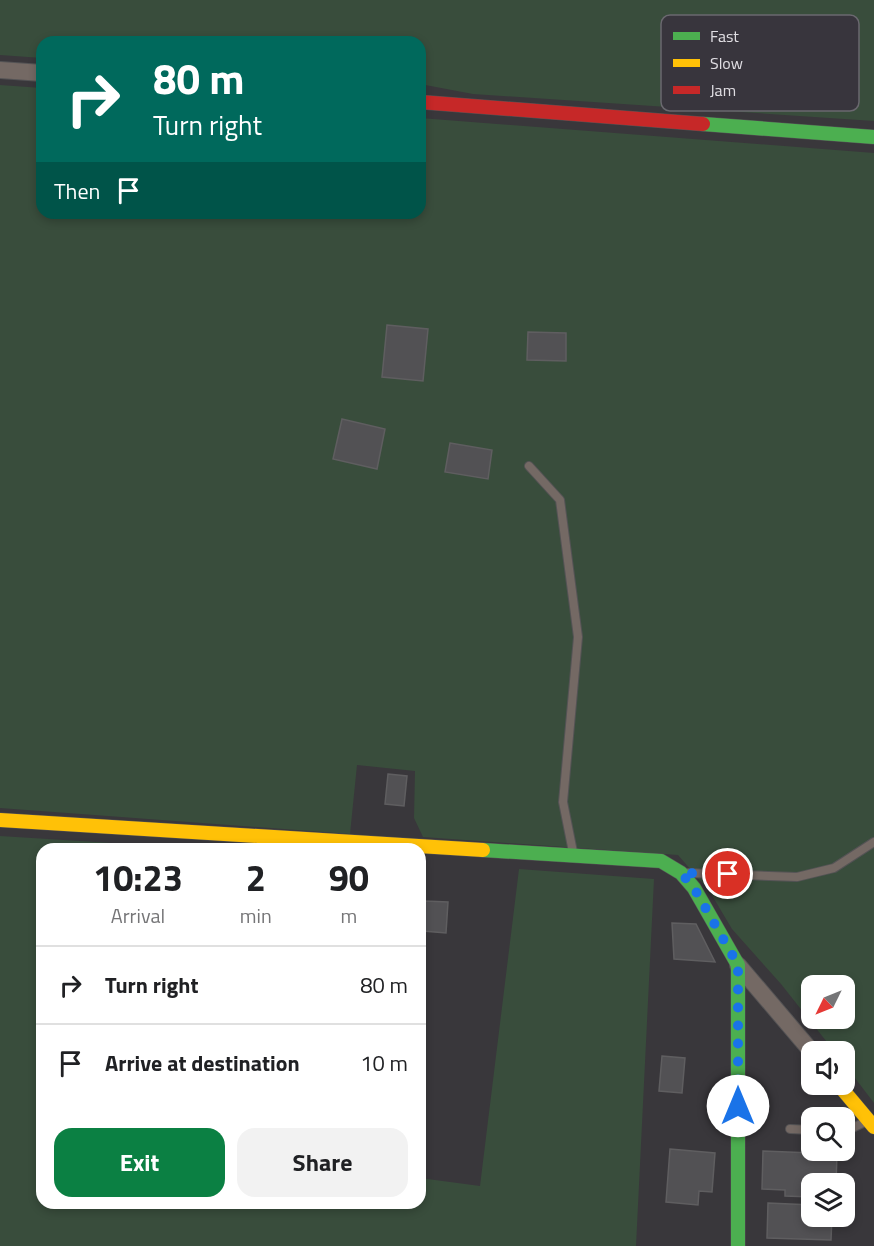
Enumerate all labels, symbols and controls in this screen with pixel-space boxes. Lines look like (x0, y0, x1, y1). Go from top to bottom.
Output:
legend (661, 15, 859, 111)
text: Fast (710, 24, 739, 48)
text: 80 m (153, 46, 245, 110)
text: Slow (710, 51, 743, 75)
icon: right (54, 60, 132, 138)
text: Jam (710, 78, 736, 102)
text: Turn right (153, 104, 262, 145)
text: Then (54, 174, 100, 208)
icon: arrive (112, 174, 145, 207)
pin (702, 848, 753, 899)
text: 10:23 (93, 850, 183, 905)
text: 2 (246, 850, 266, 905)
text: 90 (329, 850, 369, 905)
icon: arrive (711, 857, 744, 890)
text: Arrival (111, 900, 165, 931)
text: min (240, 900, 272, 931)
text: m (340, 900, 357, 931)
text: Turn right (105, 968, 199, 1002)
text: 80 m (360, 968, 408, 1002)
icon: right (54, 969, 87, 1002)
north arrow (801, 975, 855, 1029)
map controls (801, 975, 855, 1227)
button: sound (801, 1041, 855, 1095)
text: Arrive at destination (105, 1046, 300, 1080)
text: 10 m (360, 1046, 408, 1080)
icon: arrive (54, 1047, 87, 1080)
position arrow (706, 1074, 770, 1138)
button: search (801, 1107, 855, 1161)
button: Exit (54, 1128, 225, 1197)
button: Share (237, 1128, 408, 1197)
button: layers (801, 1173, 855, 1227)

